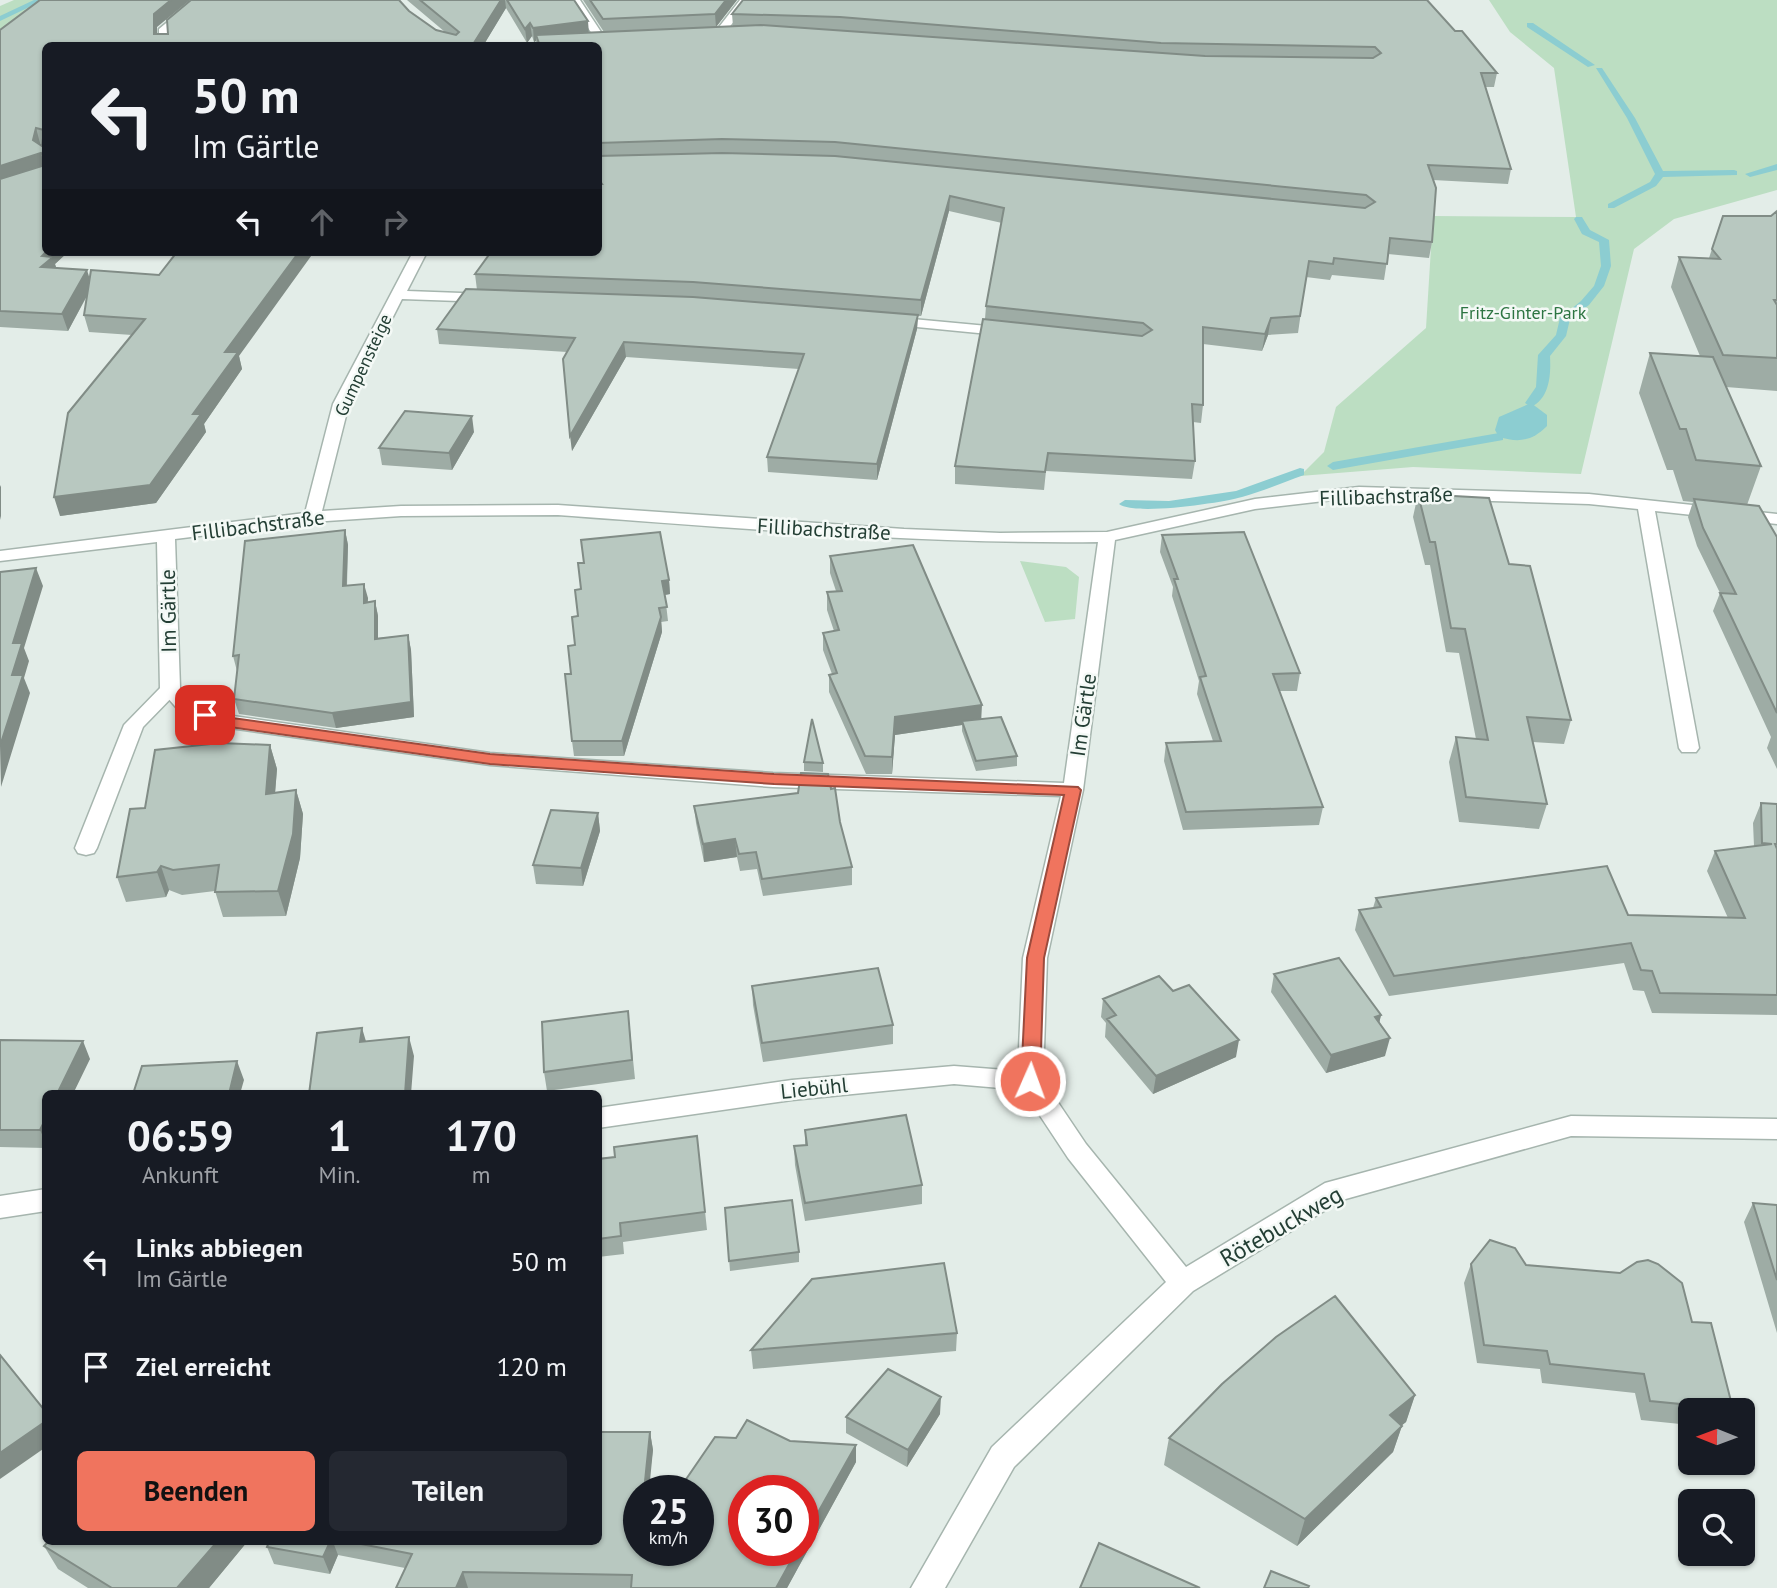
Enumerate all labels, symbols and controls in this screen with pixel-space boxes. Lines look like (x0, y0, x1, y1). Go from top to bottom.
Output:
text: 50 m (192, 63, 299, 127)
icon: left (77, 70, 168, 161)
text: Im Gärtle (192, 125, 320, 167)
icon: left (230, 203, 268, 241)
icon: ahead (303, 203, 341, 241)
icon: right (376, 203, 414, 241)
park label: Fritz-Ginter-Park (1460, 301, 1587, 324)
street label: Gumpensteige (329, 310, 397, 420)
street label: Fillibachstraße (1319, 480, 1453, 512)
street label: Fillibachstraße (190, 503, 326, 547)
street label: Fillibachstraße (757, 512, 891, 546)
street label: Im Gärtle (154, 569, 182, 653)
street label: Im Gärtle (1064, 672, 1102, 758)
pin (175, 685, 235, 745)
icon: arrive (186, 696, 224, 734)
position arrow (993, 1044, 1067, 1118)
street label: Liebühl (779, 1071, 849, 1105)
text: 06:59 (127, 1108, 234, 1163)
text: 1 (328, 1108, 351, 1163)
text: 170 (445, 1108, 517, 1163)
text: Ankunft (142, 1160, 219, 1189)
text: Min. (319, 1160, 360, 1189)
text: m (472, 1160, 491, 1189)
street label: Rötebuckweg (1214, 1178, 1348, 1274)
text: Links abbiegen (136, 1231, 303, 1264)
icon: left (77, 1243, 115, 1281)
text: 50 m (511, 1245, 567, 1278)
text: Im Gärtle (136, 1264, 228, 1293)
icon: arrive (77, 1348, 115, 1386)
text: Ziel erreicht (136, 1350, 271, 1383)
text: 120 m (496, 1350, 567, 1383)
north arrow (1678, 1398, 1755, 1475)
map controls (1678, 1398, 1755, 1566)
button: Beenden (77, 1451, 315, 1531)
button: Teilen (329, 1451, 567, 1531)
speed limit sign: 30 (728, 1475, 819, 1566)
text: 25 (649, 1488, 688, 1534)
button: search (1678, 1489, 1755, 1566)
text: km/h (649, 1526, 688, 1549)

